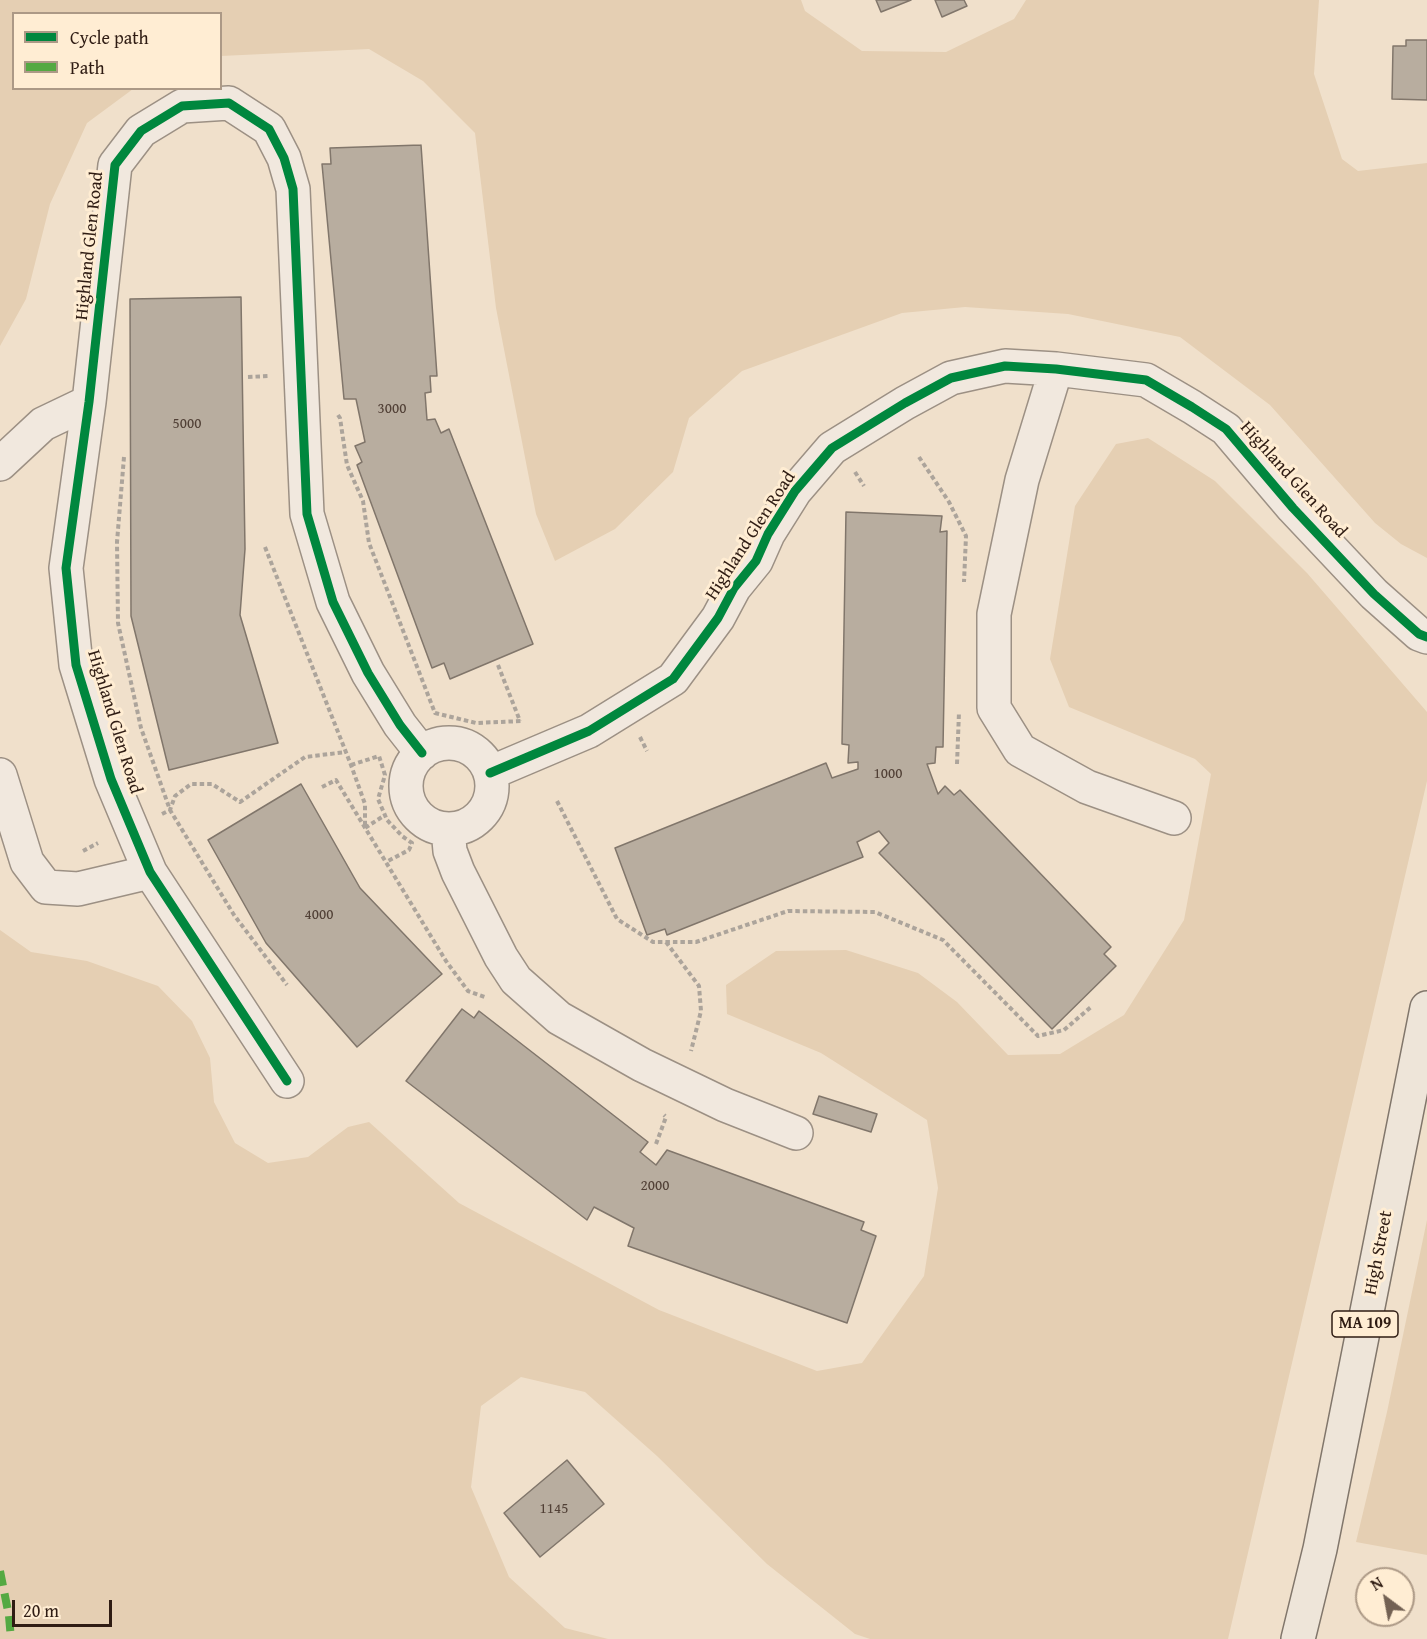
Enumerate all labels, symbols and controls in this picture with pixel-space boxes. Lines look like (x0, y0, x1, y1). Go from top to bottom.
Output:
legend (12, 12, 222, 90)
text: Cycle path (70, 24, 149, 51)
text: Path (70, 54, 105, 81)
street label: Highland Glen Road (71, 171, 109, 321)
house number: 3000 (378, 400, 406, 418)
house number: 5000 (173, 415, 201, 433)
street label: Highland Glen Road (1235, 417, 1351, 543)
street label: Highland Glen Road (701, 468, 801, 604)
street label: Highland Glen Road (82, 648, 146, 796)
house number: 1000 (874, 765, 902, 783)
house number: 4000 (305, 906, 333, 924)
house number: 2000 (641, 1177, 669, 1195)
street label: High Street (1360, 1209, 1398, 1297)
road number: MA 109 (1332, 1311, 1398, 1337)
house number: 1145 (540, 1500, 568, 1518)
north arrow (1355, 1567, 1415, 1627)
text: N (1366, 1570, 1387, 1596)
scale bar (15, 1588, 116, 1626)
text: 20 m (23, 1597, 59, 1624)

